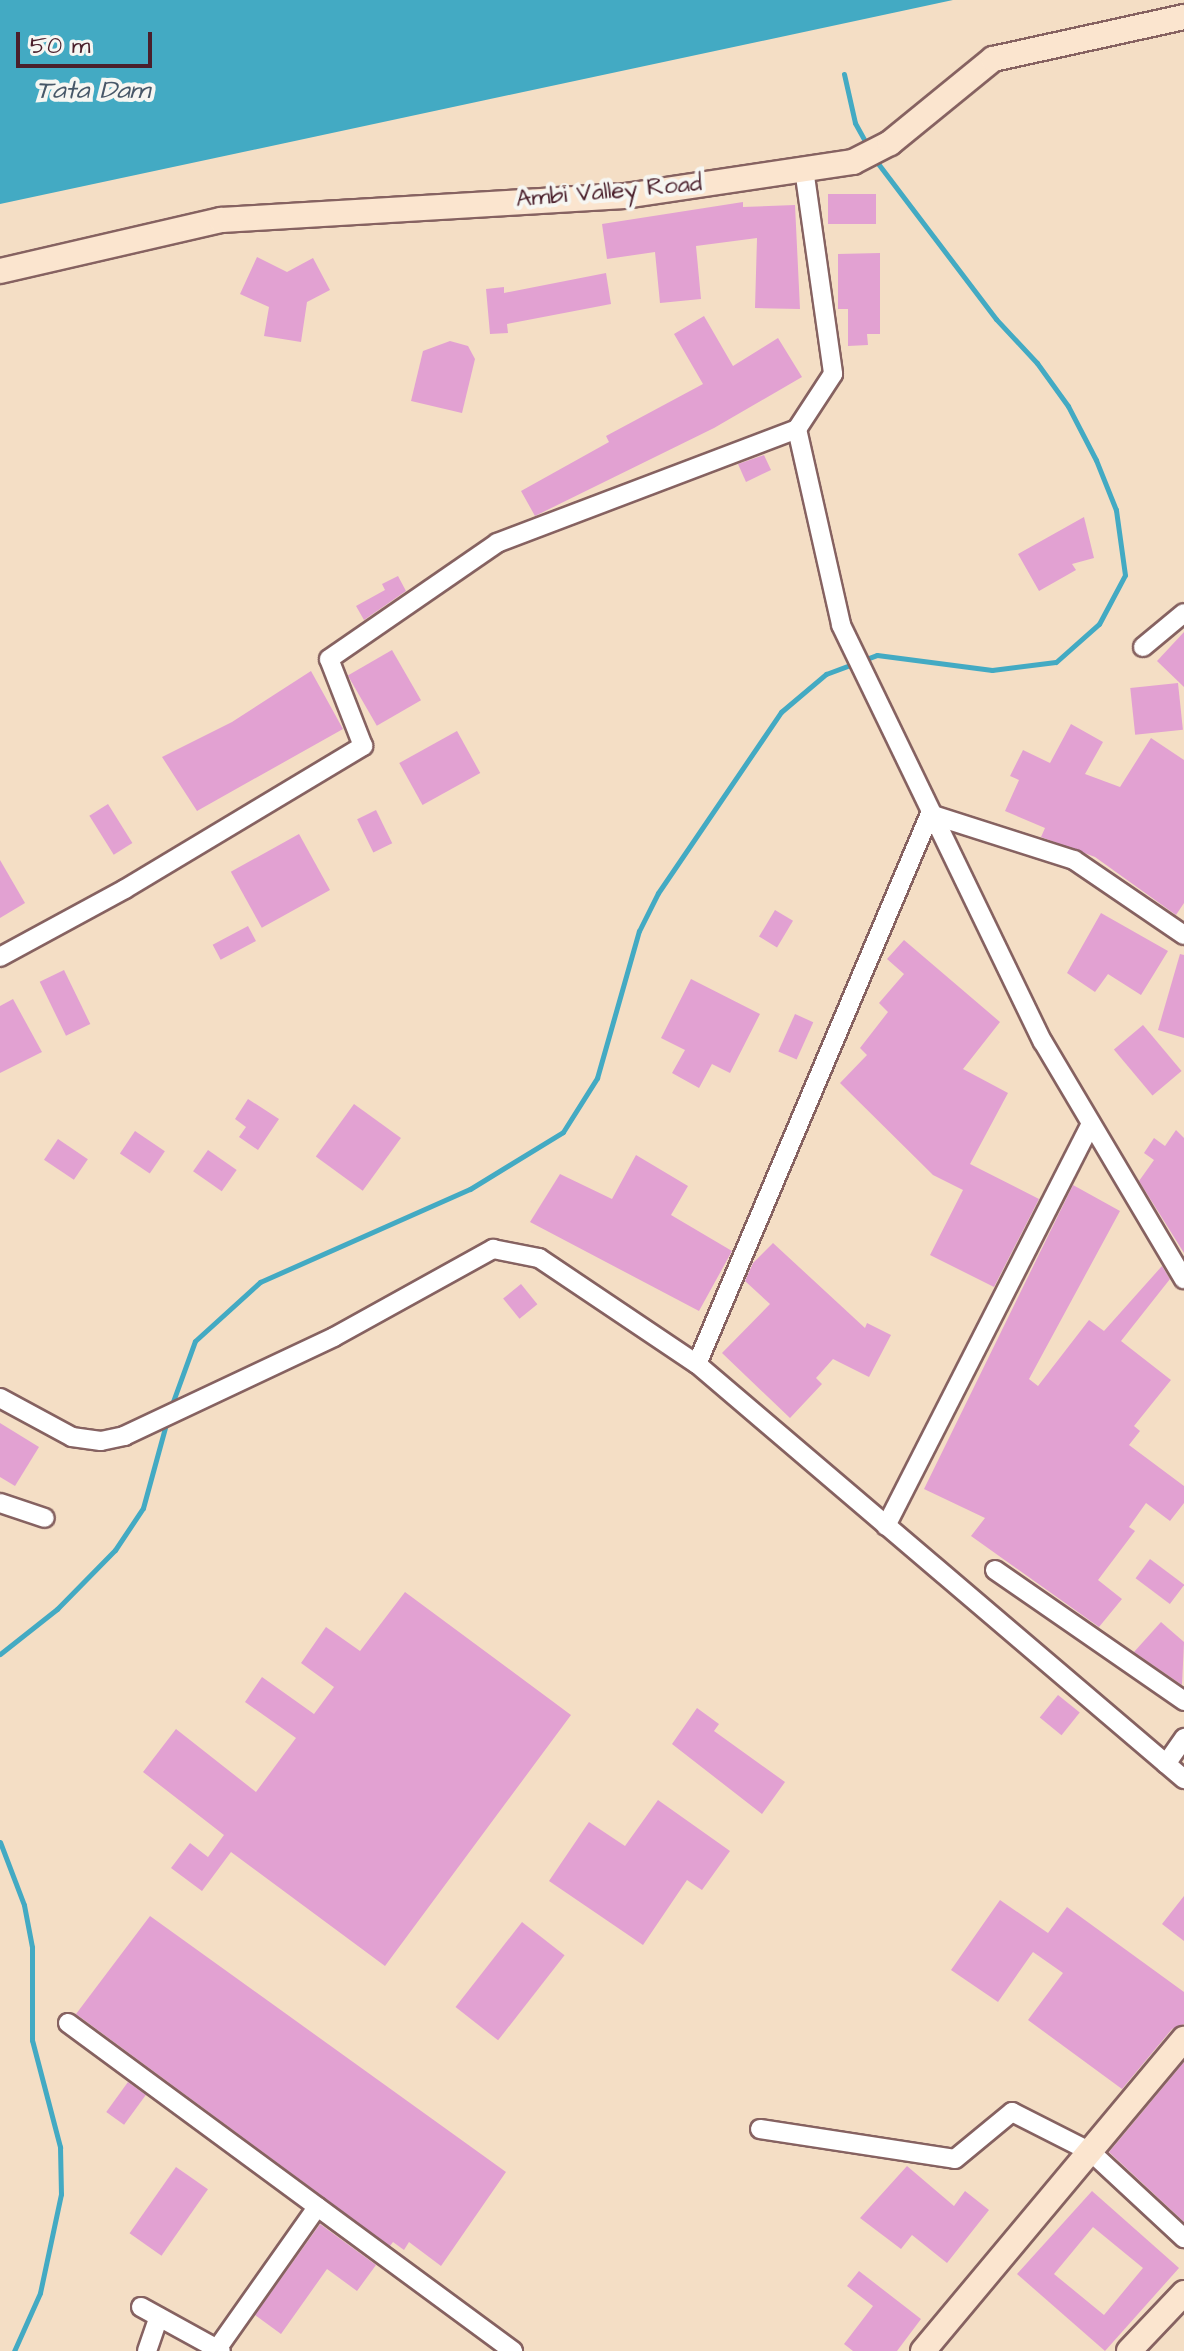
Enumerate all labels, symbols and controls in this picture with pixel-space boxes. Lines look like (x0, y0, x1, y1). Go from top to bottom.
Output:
scale bar (20, 16, 156, 66)
text: 50 m (30, 29, 90, 63)
water label: Tata Dam (36, 75, 150, 107)
street label: Ambi Valley Road (515, 170, 703, 214)

